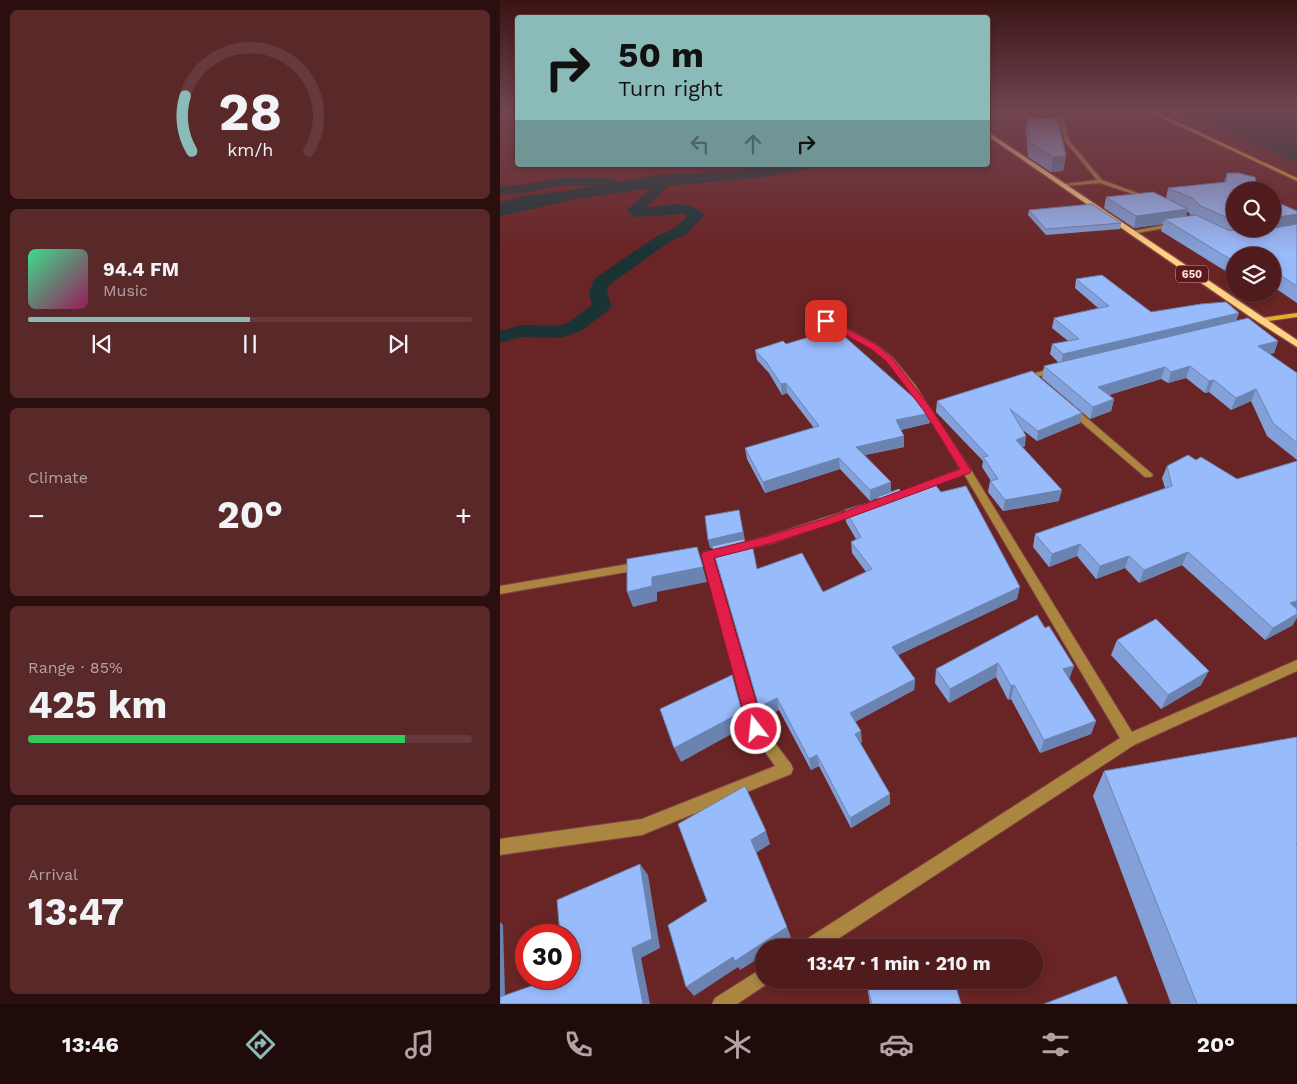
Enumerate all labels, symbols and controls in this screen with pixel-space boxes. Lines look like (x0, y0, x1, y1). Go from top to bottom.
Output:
text: 50 m (618, 34, 704, 76)
icon: right (535, 35, 600, 100)
text: Turn right (618, 76, 723, 101)
text: 28 (218, 82, 282, 143)
icon: left (686, 130, 714, 158)
icon: ahead (739, 130, 767, 158)
icon: right (792, 130, 820, 158)
text: km/h (227, 139, 273, 160)
map controls (1226, 182, 1281, 302)
button: search (1226, 182, 1281, 237)
button: layers (1226, 247, 1281, 302)
text: 94.4 FM (103, 258, 179, 281)
road number: 650 (1176, 266, 1208, 282)
text: Music (103, 281, 148, 300)
pin (805, 300, 847, 342)
icon: arrive (812, 307, 840, 335)
icon: previous (88, 330, 116, 358)
icon: pause (236, 330, 264, 358)
icon: next (384, 330, 412, 358)
text: Climate (28, 468, 88, 487)
text: 20° (217, 493, 283, 537)
text: − (28, 499, 45, 532)
text: + (455, 499, 472, 532)
text: Range · 85% (28, 658, 123, 677)
text: 425 km (28, 683, 167, 727)
position arrow (729, 702, 781, 754)
text: Arrival (28, 865, 78, 884)
text: 13:47 (28, 890, 124, 934)
speed limit sign: 30 (515, 924, 580, 989)
text: 13:47 · 1 min · 210 m (807, 952, 991, 975)
icon: directions (243, 1027, 278, 1062)
icon: music (402, 1027, 437, 1062)
icon: phone (561, 1027, 596, 1062)
icon: climate (720, 1027, 755, 1062)
icon: car (879, 1027, 914, 1062)
icon: filters (1038, 1027, 1073, 1062)
text: 13:46 (62, 1032, 119, 1057)
text: 20° (1197, 1032, 1235, 1057)

